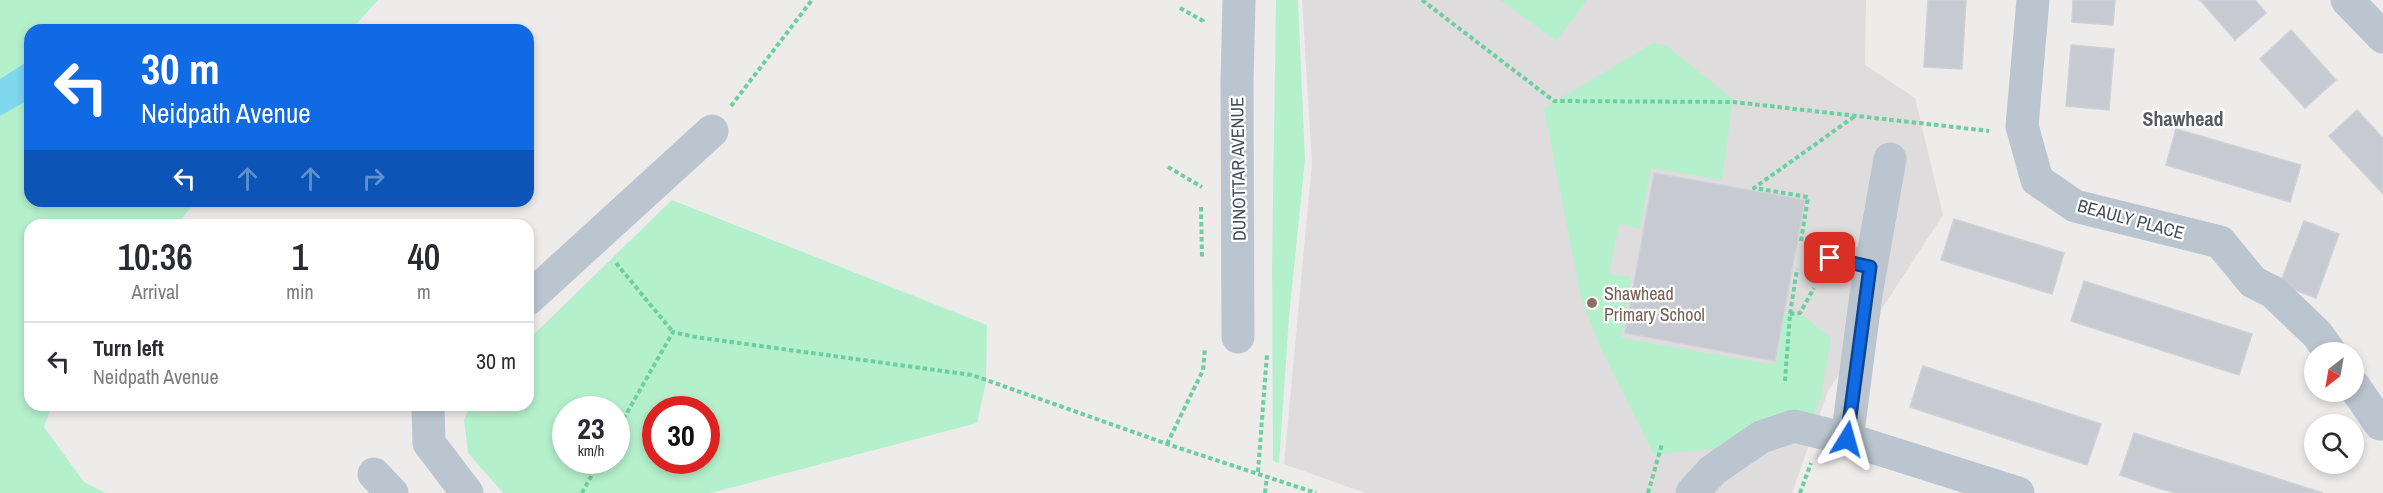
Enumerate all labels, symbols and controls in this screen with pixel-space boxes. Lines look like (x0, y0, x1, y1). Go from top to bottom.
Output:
text: 30 m (141, 41, 220, 97)
icon: left (42, 48, 120, 126)
text: Neidpath Avenue (141, 95, 311, 131)
street label: DUNOTTAR AVENUE (1224, 97, 1252, 241)
district label: Shawhead (2142, 105, 2224, 132)
icon: left (168, 162, 201, 195)
icon: ahead (231, 162, 264, 195)
icon: ahead (294, 162, 327, 195)
icon: right (357, 162, 390, 195)
street label: BEAULY PLACE (2075, 193, 2187, 245)
pin (1804, 232, 1855, 283)
text: 10:36 (118, 233, 193, 281)
text: 1 (292, 233, 308, 281)
text: 40 (407, 233, 440, 281)
icon: arrive (1813, 241, 1846, 274)
text: Arrival (131, 278, 179, 305)
text: min (286, 278, 314, 305)
text: m (417, 278, 431, 305)
place label: Shawhead Primary School (1604, 281, 1705, 327)
marker: Shawhead Primary School (1585, 296, 1599, 310)
text: Turn left (93, 333, 164, 363)
north arrow (2304, 342, 2364, 402)
map controls (2304, 342, 2364, 474)
icon: left (42, 345, 75, 378)
text: 30 m (476, 346, 516, 376)
text: Neidpath Avenue (93, 363, 219, 390)
speed limit sign: 30 (642, 396, 720, 474)
position arrow (1815, 407, 1879, 471)
text: 23 (577, 408, 605, 448)
button: search (2304, 414, 2364, 474)
text: km/h (578, 440, 604, 461)

